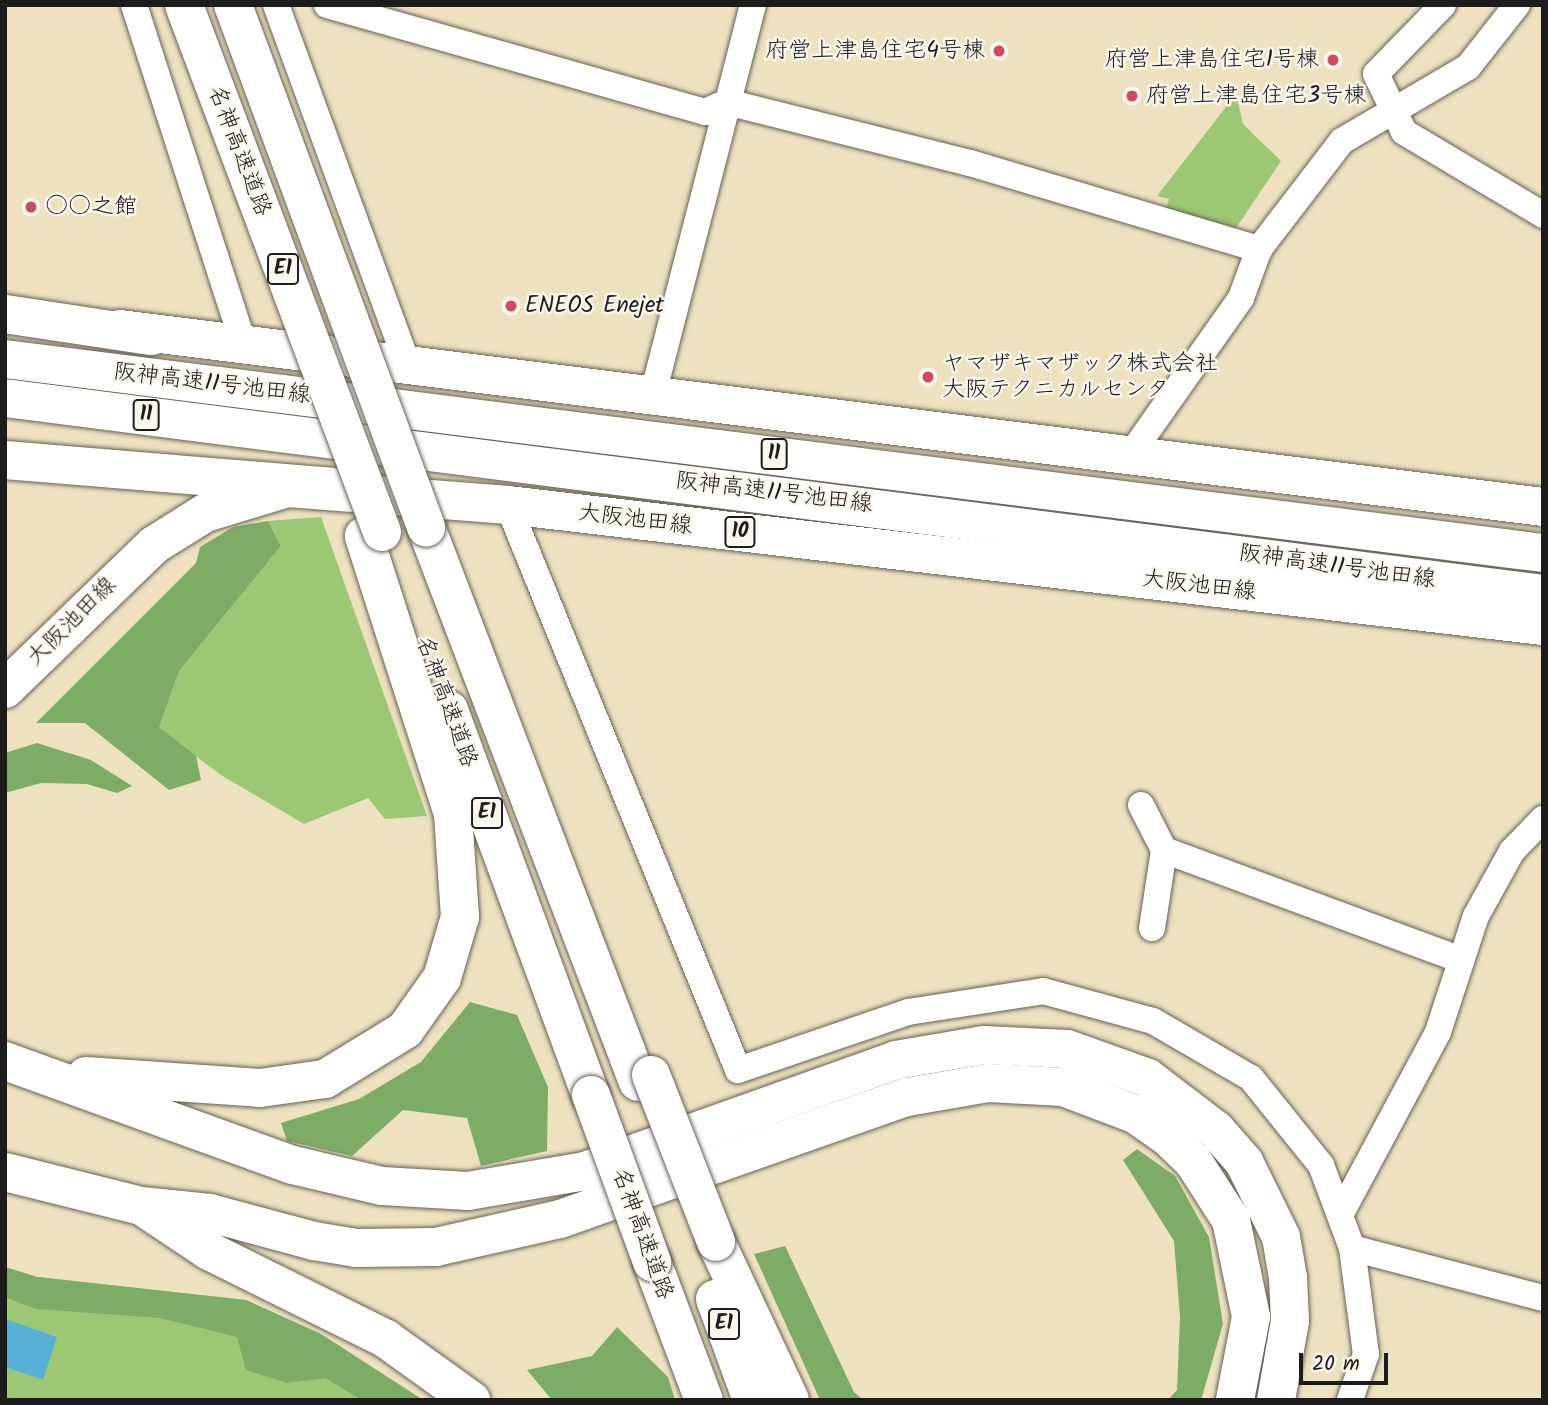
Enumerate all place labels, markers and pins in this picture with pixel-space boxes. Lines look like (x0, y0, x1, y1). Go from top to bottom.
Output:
place label: 府営上津島住宅4号棟 (765, 37, 985, 65)
marker: 府営上津島住宅4号棟 (991, 43, 1007, 59)
place label: 府営上津島住宅1号棟 (1105, 46, 1319, 74)
marker: 府営上津島住宅1号棟 (1325, 52, 1341, 68)
place label: 府営上津島住宅3号棟 (1146, 82, 1366, 110)
marker: 府営上津島住宅3号棟 (1124, 88, 1140, 104)
place label: ○○之館 (45, 193, 137, 221)
marker: ○○之館 (23, 199, 39, 215)
place label: ENEOS Enejet (525, 292, 664, 320)
marker: ENEOS Enejet (503, 298, 519, 314)
place label: ヤマザキマザック株式会社 大阪テクニカルセンタ (942, 350, 1218, 404)
marker: ヤマザキマザック株式会社 大阪テクニカルセンタ (920, 369, 936, 385)

